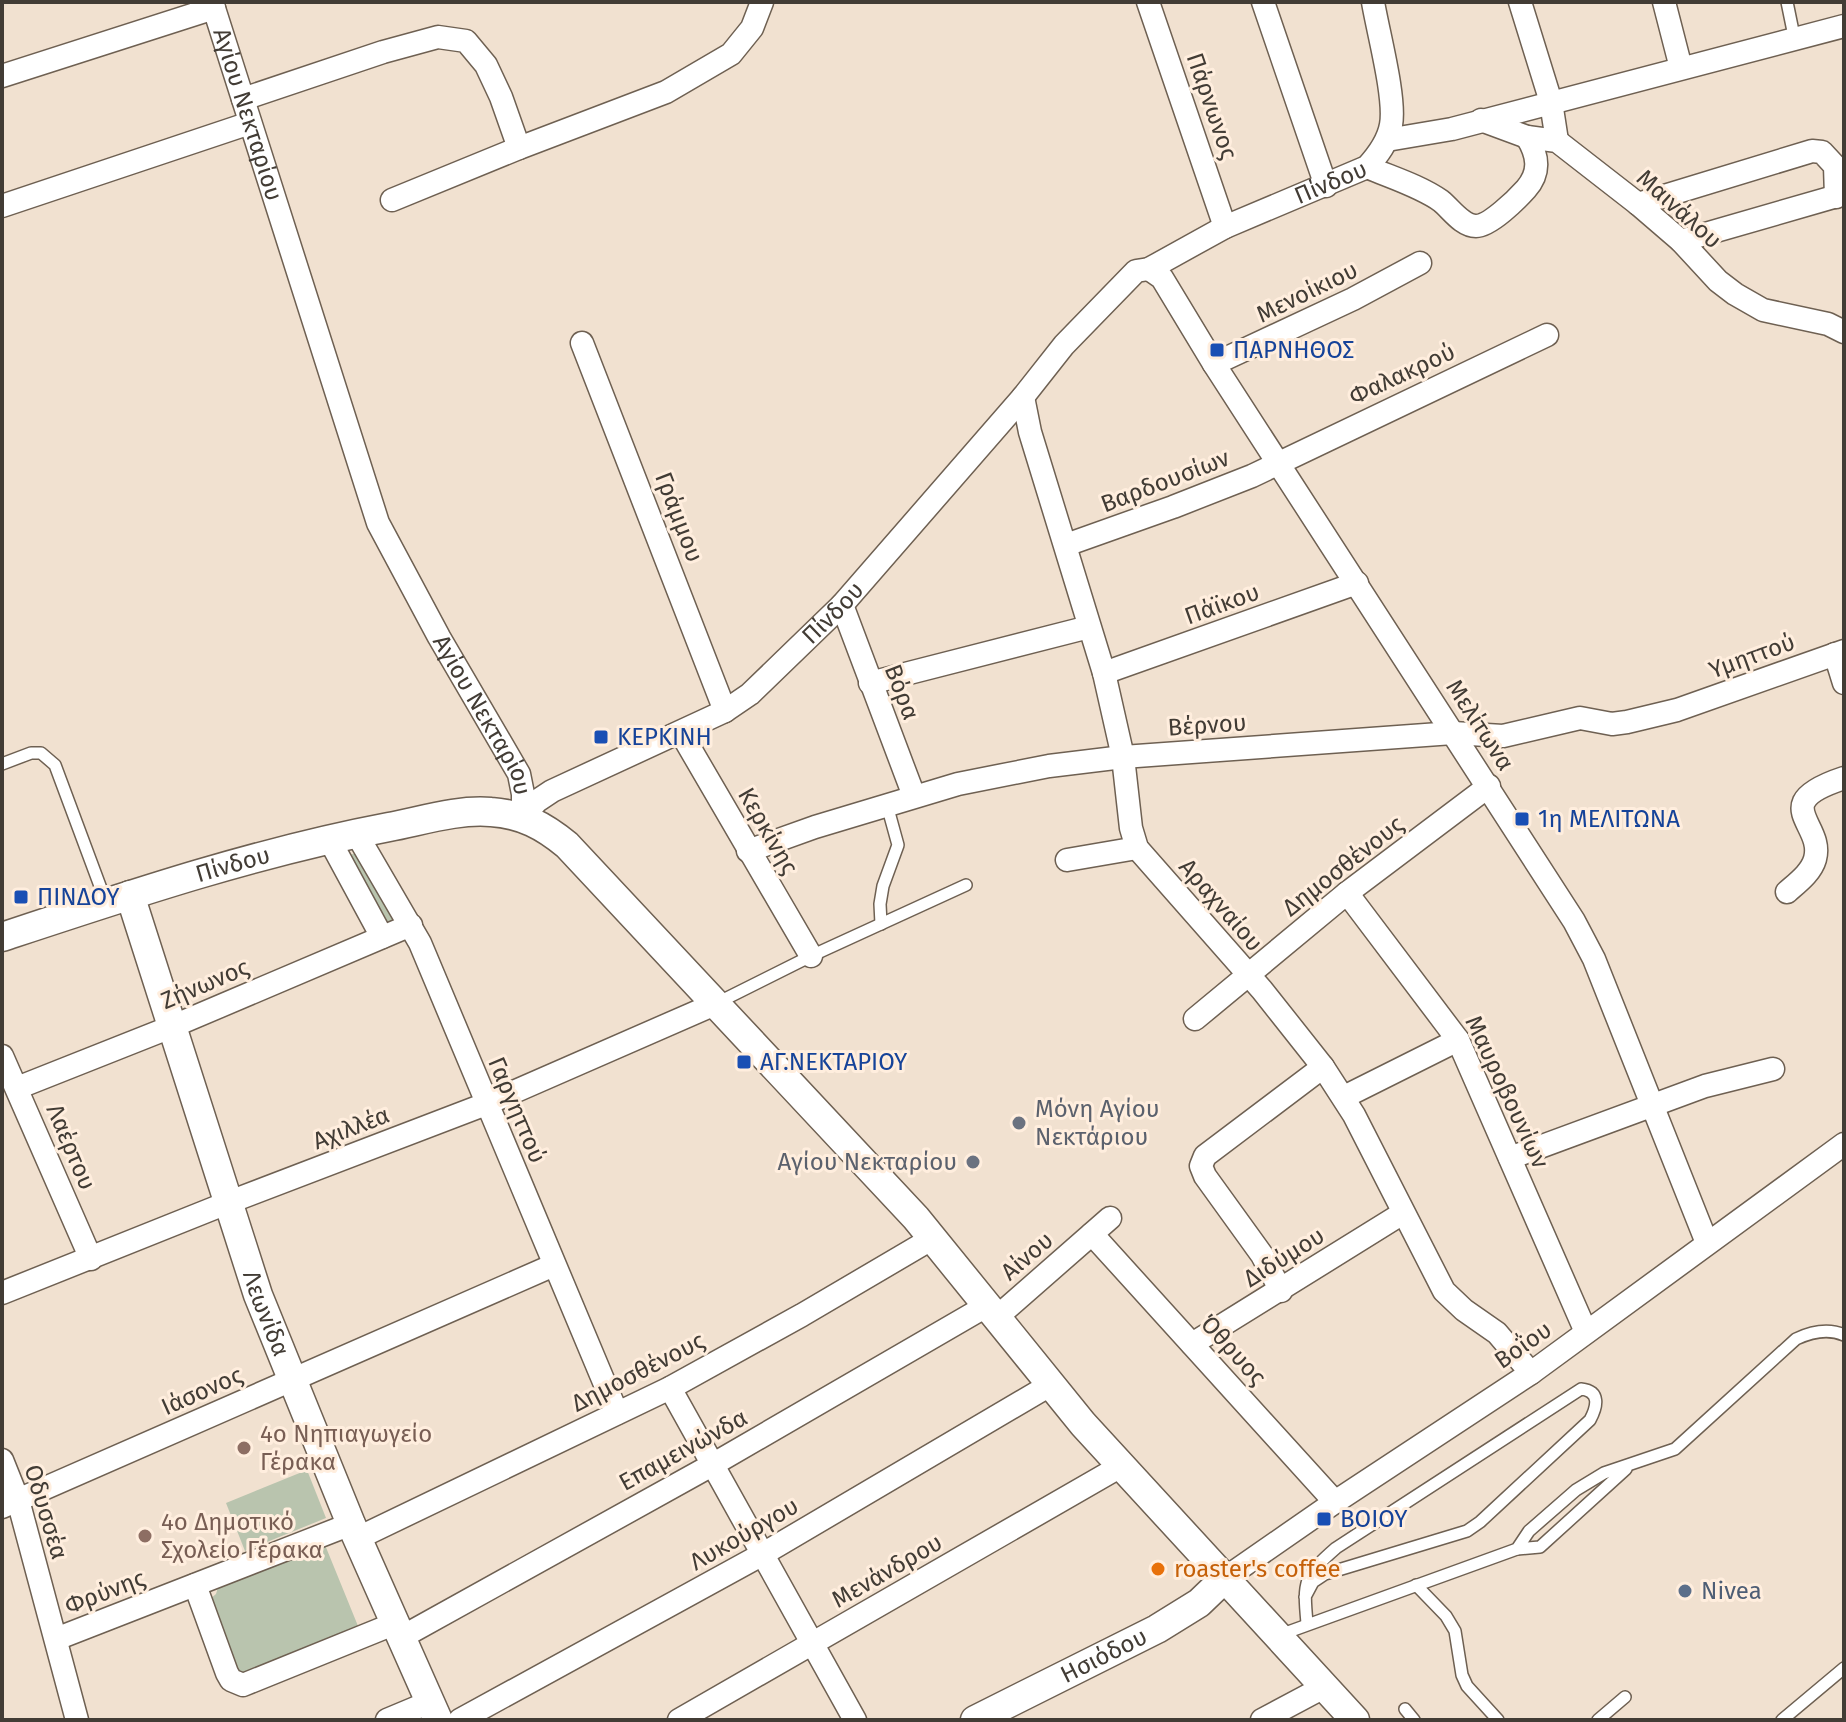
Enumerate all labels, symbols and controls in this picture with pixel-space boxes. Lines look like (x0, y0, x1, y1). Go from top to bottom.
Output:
street label: Αγίου Νεκταρίου (207, 25, 288, 204)
street label: Πάρνωνος (1181, 49, 1243, 163)
street label: Πίνδου (1290, 155, 1371, 210)
street label: Μαινάλου (1631, 164, 1727, 254)
street label: Μενοίκιου (1252, 255, 1362, 329)
place label: ΠΑΡΝΗΘΟΣ (1233, 336, 1354, 364)
street label: Φαλακρού (1345, 337, 1459, 411)
marker: ΠΑΡΝΗΘΟΣ (1208, 341, 1226, 359)
street label: Βαρδουσίων (1097, 444, 1234, 518)
street label: Γράμμου (649, 468, 709, 566)
street label: Πίνδου (796, 576, 870, 650)
street label: Πάϊκου (1181, 578, 1263, 630)
street label: Υμηττού (1705, 628, 1799, 684)
street label: Αγίου Νεκταρίου (427, 630, 537, 797)
street label: Βόρα (879, 660, 925, 724)
street label: Μελίτωνα (1440, 674, 1520, 776)
street label: Βέρνου (1167, 708, 1247, 742)
place label: ΚΕΡΚΙΝΗ (617, 723, 712, 751)
marker: ΚΕΡΚΙΝΗ (592, 728, 610, 746)
street label: Κερκίνης (732, 783, 804, 879)
place label: 1η ΜΕΛΙΤΩΝΑ (1538, 805, 1680, 833)
street label: Δημοσθένους (1277, 810, 1409, 922)
marker: 1η ΜΕΛΙΤΩΝΑ (1513, 810, 1531, 828)
street label: Πίνδου (192, 841, 273, 888)
street label: Αραχναίου (1173, 853, 1269, 957)
place label: ΠΙΝΔΟΥ (37, 883, 120, 911)
marker: ΠΙΝΔΟΥ (12, 888, 30, 906)
street label: Ζήνωνος (157, 953, 253, 1015)
street label: Μαυροβουνίων (1459, 1011, 1555, 1173)
place label: ΑΓ.ΝΕΚΤΑΡΙΟΥ (760, 1048, 908, 1076)
street label: Γαργηττού (482, 1053, 552, 1167)
marker: ΑΓ.ΝΕΚΤΑΡΙΟΥ (735, 1053, 753, 1071)
place label: Μόνη Αγίου Νεκτάριου (1035, 1095, 1160, 1151)
street label: Λαέρτου (40, 1100, 102, 1194)
street label: Αχιλλέα (309, 1101, 393, 1155)
marker: Μόνη Αγίου Νεκτάριου (1010, 1114, 1028, 1132)
place label: Αγίου Νεκταρίου (778, 1148, 957, 1176)
marker: Αγίου Νεκταρίου (964, 1153, 982, 1171)
street label: Διδύμου (1238, 1221, 1330, 1293)
street label: Αίνου (995, 1226, 1059, 1286)
street label: Λεωνίδα (237, 1267, 295, 1360)
street label: Όθρυος (1194, 1309, 1272, 1391)
street label: Βοΐου (1489, 1315, 1557, 1375)
street label: Δημοσθένους (567, 1326, 709, 1418)
street label: Ιάσονος (157, 1361, 247, 1421)
street label: Επαμεινώνδα (614, 1403, 752, 1497)
place label: 4ο Νηπιαγωγείο Γέρακα (260, 1420, 432, 1476)
marker: 4ο Νηπιαγωγείο Γέρακα (235, 1439, 253, 1457)
street label: Οδυσσέα (18, 1461, 74, 1563)
street label: Λυκούργου (685, 1492, 803, 1576)
place label: ΒΟΙΟΥ (1340, 1505, 1408, 1533)
place label: 4ο Δημοτικό Σχολείο Γέρακα (161, 1508, 323, 1564)
marker: ΒΟΙΟΥ (1315, 1510, 1333, 1528)
marker: 4ο Δημοτικό Σχολείο Γέρακα (136, 1527, 154, 1545)
street label: Μενάνδρου (827, 1528, 947, 1614)
place label: roaster's coffee (1174, 1555, 1341, 1583)
marker: roaster's coffee (1149, 1560, 1167, 1578)
street label: Φρύνης (61, 1564, 149, 1620)
place label: Nivea (1701, 1577, 1762, 1605)
marker: Nivea (1676, 1582, 1694, 1600)
street label: Ησιόδου (1056, 1622, 1152, 1689)

